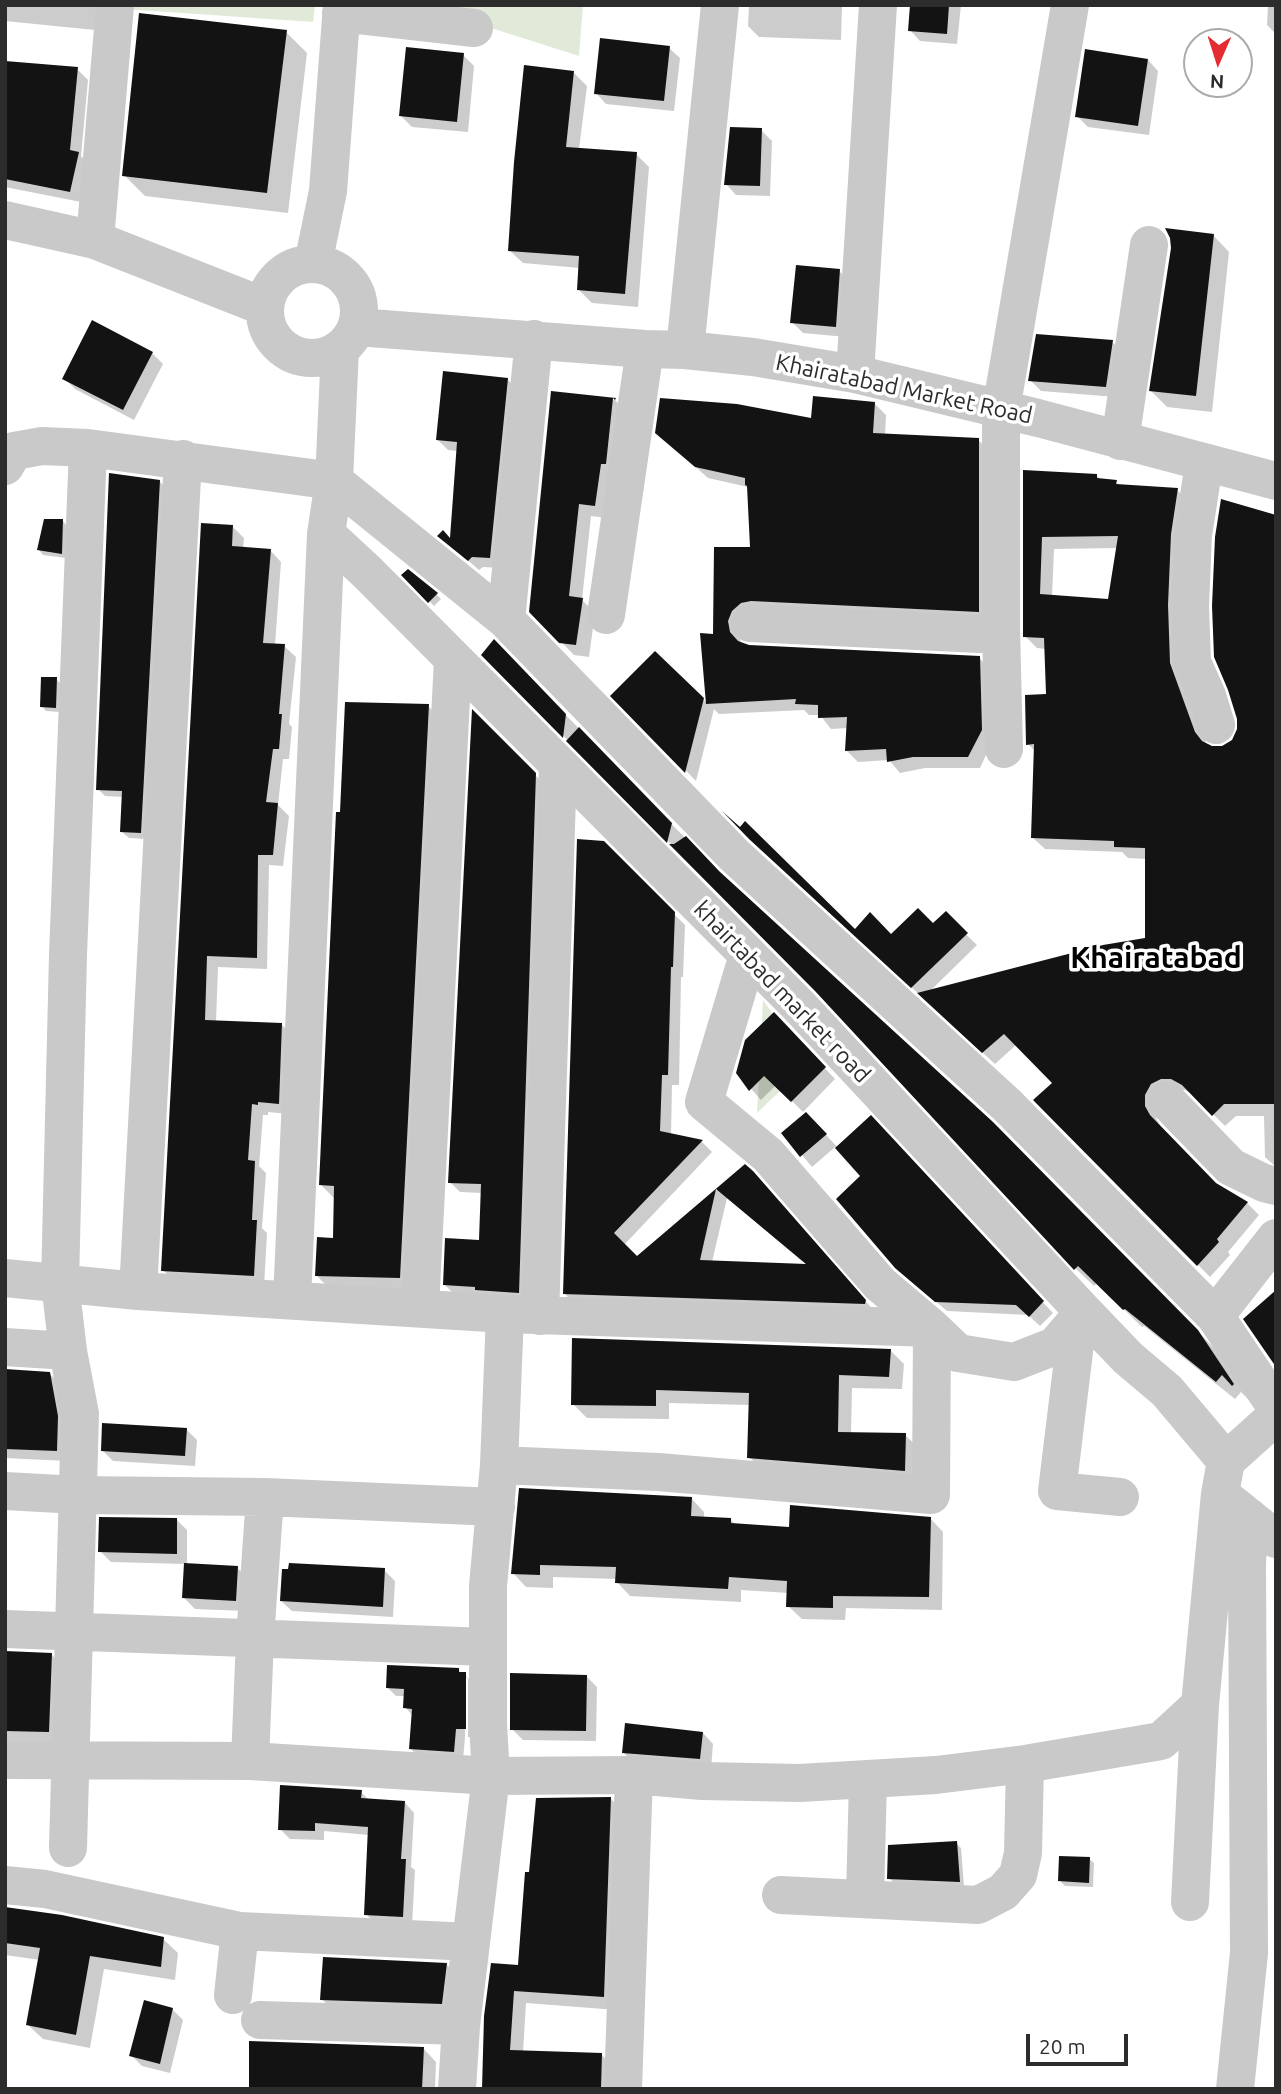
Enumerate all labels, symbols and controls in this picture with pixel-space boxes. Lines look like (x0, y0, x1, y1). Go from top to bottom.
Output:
north arrow (1183, 28, 1253, 98)
text: N (1209, 71, 1225, 93)
street label: Khairatabad Market Road (773, 348, 1035, 430)
street label: khairtabad market road (688, 895, 876, 1089)
district label: Khairatabad (1070, 940, 1242, 976)
scale bar (1029, 2021, 1130, 2064)
text: 20 m (1039, 2034, 1086, 2058)

